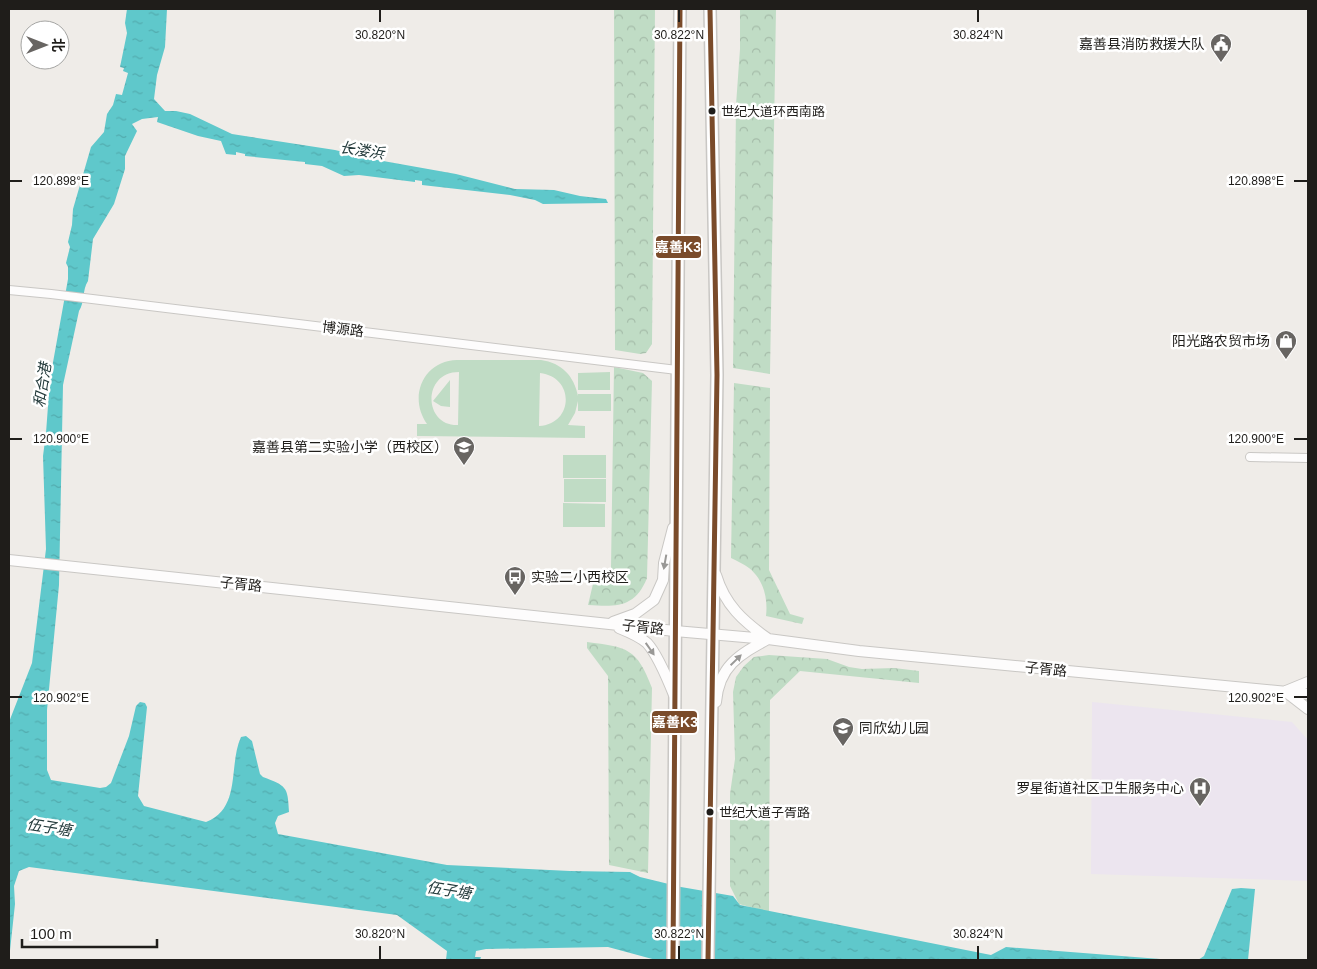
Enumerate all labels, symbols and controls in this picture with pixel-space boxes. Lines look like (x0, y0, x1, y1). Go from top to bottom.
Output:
north arrow (20, 20, 70, 70)
text: 30.820°N (355, 28, 405, 42)
text: 30.822°N (654, 28, 704, 42)
text: 30.824°N (953, 28, 1003, 42)
public building icon: 嘉善县消防救援大队 (1209, 32, 1233, 63)
place label: 嘉善县消防救援大队 (1079, 36, 1205, 52)
text: 北 (50, 38, 66, 52)
place label: 世纪大道环西南路 (721, 104, 825, 119)
marker: 世纪大道环西南路 (707, 106, 717, 116)
water label: 长溇浜 (338, 138, 388, 162)
text: 120.898°E (33, 174, 89, 188)
text: 120.898°E (1228, 174, 1284, 188)
line badge: 嘉善K3 (655, 235, 702, 259)
text: 嘉善K3 (655, 239, 701, 255)
street label: 博源路 (321, 319, 365, 339)
shop icon: 阳光路农贸市场 (1274, 329, 1298, 360)
place label: 阳光路农贸市场 (1172, 333, 1270, 349)
water label: 和合港 (30, 359, 54, 409)
text: 120.900°E (33, 432, 89, 446)
text: 120.900°E (1228, 432, 1284, 446)
school or university icon: 嘉善县第二实验小学（西校区） (452, 435, 476, 466)
place label: 嘉善县第二实验小学（西校区） (252, 439, 448, 455)
one-way arrow (661, 554, 669, 570)
bus stop icon: 实验二小西校区 (503, 565, 527, 596)
place label: 实验二小西校区 (531, 569, 629, 585)
street label: 子胥路 (219, 574, 263, 594)
street label: 子胥路 (621, 617, 665, 637)
one-way arrow (645, 642, 655, 656)
one-way arrow (729, 654, 741, 666)
street label: 子胥路 (1024, 659, 1068, 679)
text: 120.902°E (33, 691, 89, 705)
text: 120.902°E (1228, 691, 1284, 705)
line badge: 嘉善K3 (651, 710, 698, 734)
text: 嘉善K3 (652, 714, 698, 730)
school or university icon: 同欣幼儿园 (831, 716, 855, 747)
place label: 同欣幼儿园 (859, 720, 929, 736)
hospital icon: 罗星街道社区卫生服务中心 (1188, 776, 1212, 807)
place label: 罗星街道社区卫生服务中心 (1016, 780, 1184, 796)
place label: 世纪大道子胥路 (719, 805, 810, 820)
marker: 世纪大道子胥路 (705, 807, 715, 817)
water label: 伍子塘 (25, 815, 76, 839)
water label: 伍子塘 (425, 878, 476, 902)
scale bar (22, 916, 158, 948)
text: 100 m (30, 925, 72, 942)
text: 30.820°N (355, 927, 405, 941)
text: 30.822°N (654, 927, 704, 941)
text: 30.824°N (953, 927, 1003, 941)

